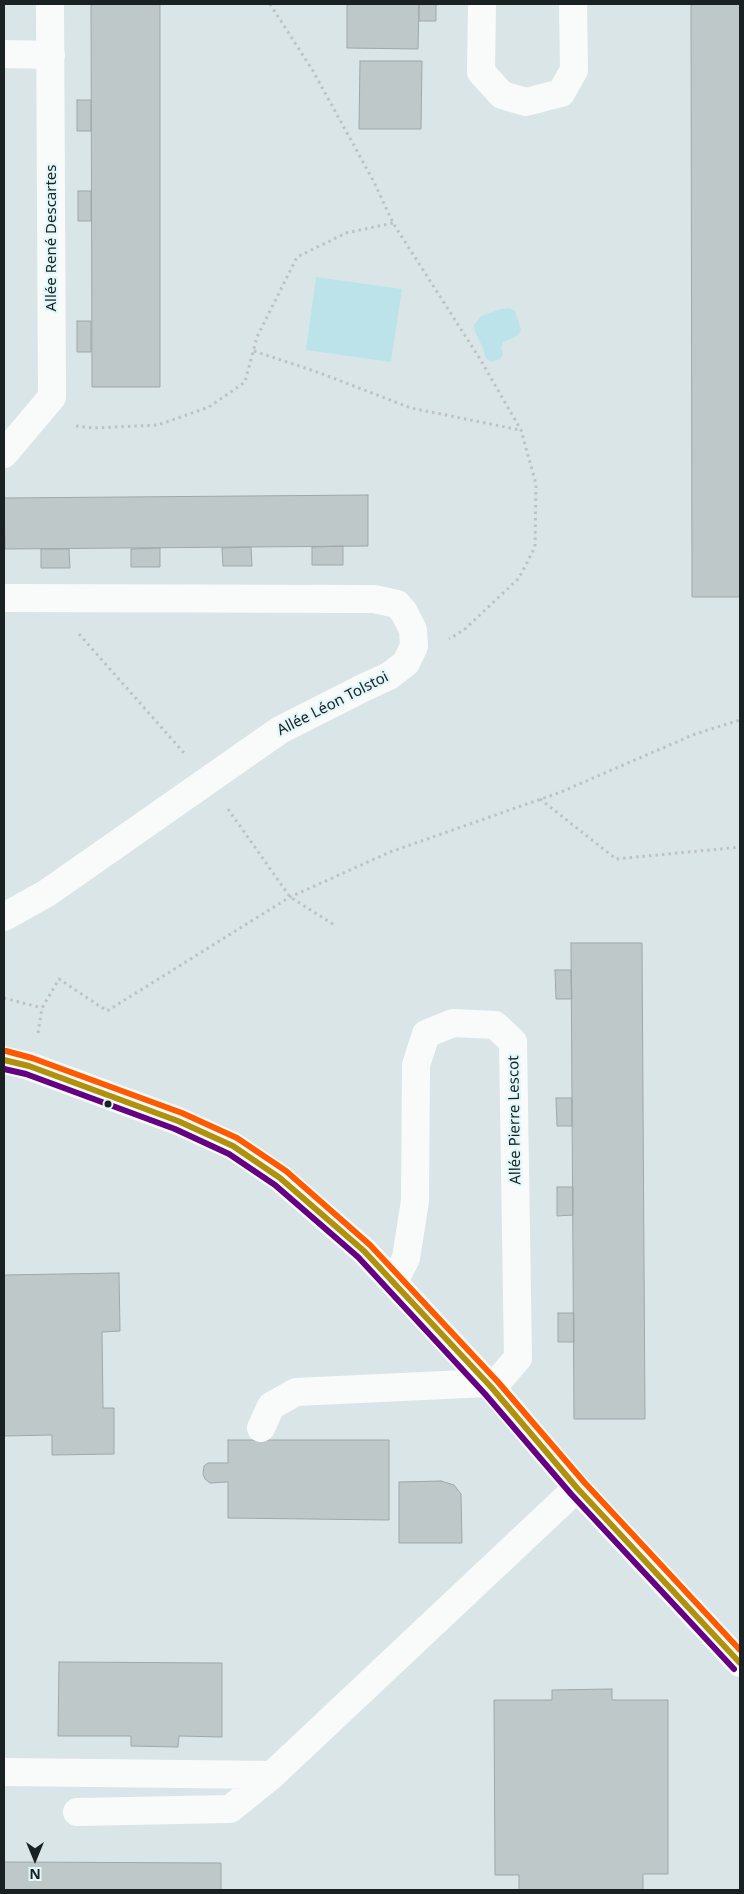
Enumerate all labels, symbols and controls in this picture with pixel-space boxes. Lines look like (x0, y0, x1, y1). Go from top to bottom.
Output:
street label: Allée René Descartes (43, 164, 61, 312)
street label: Allée Léon Tolstoi (274, 668, 392, 740)
street label: Allée Pierre Lescot (505, 1055, 525, 1185)
unlabelled marker (103, 1099, 113, 1109)
north arrow (10, 1834, 60, 1884)
text: N (29, 1865, 41, 1884)

